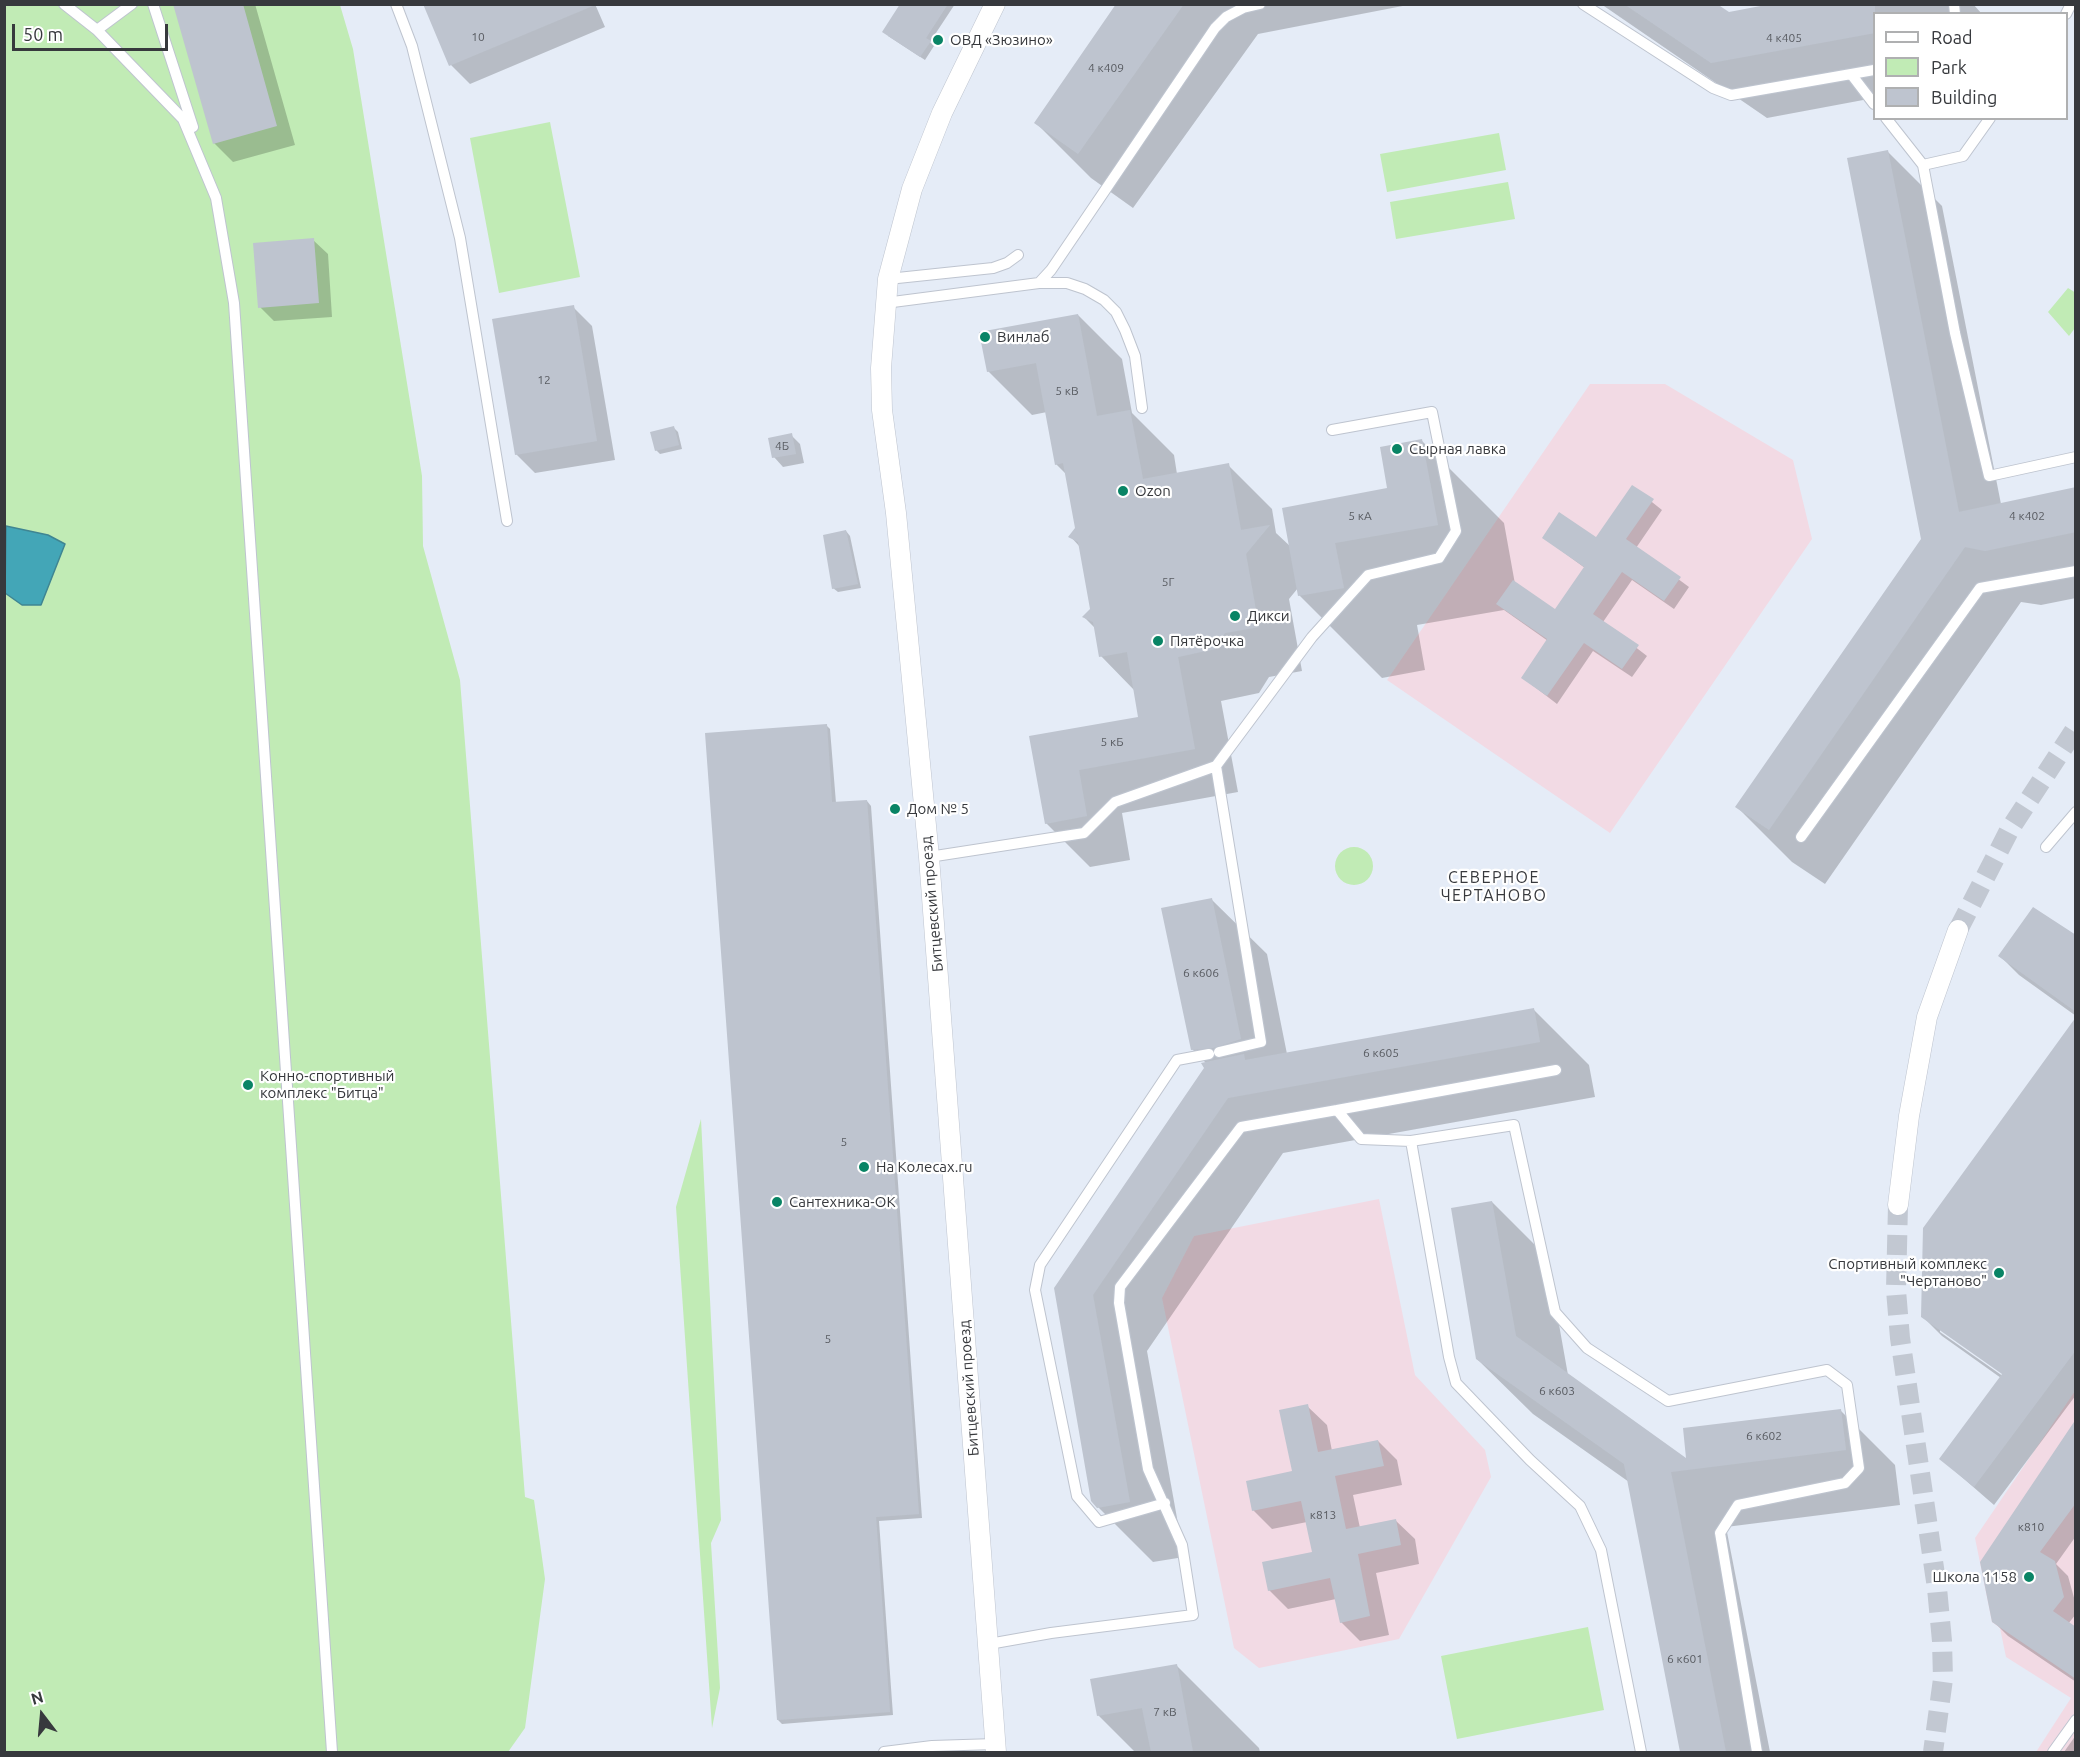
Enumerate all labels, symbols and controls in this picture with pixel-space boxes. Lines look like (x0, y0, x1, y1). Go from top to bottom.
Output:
scale bar (15, 12, 171, 50)
legend (1873, 12, 2068, 120)
text: 50 m (23, 24, 63, 44)
text: Road (1931, 27, 1973, 47)
house number: 10 (471, 30, 485, 44)
place label: ОВД «Зюзино» (950, 31, 1053, 49)
house number: 4 к405 (1766, 31, 1802, 45)
marker: ОВД «Зюзино» (931, 33, 945, 47)
text: Park (1931, 57, 1967, 77)
house number: 4 к409 (1088, 61, 1124, 75)
text: Building (1931, 87, 1997, 107)
place label: Винлаб (997, 328, 1049, 346)
marker: Винлаб (978, 330, 992, 344)
house number: 12 (537, 373, 551, 387)
house number: 5 кВ (1055, 384, 1079, 398)
house number: 4Б (775, 439, 789, 453)
place label: Сырная лавка (1409, 440, 1506, 458)
marker: Сырная лавка (1390, 442, 1404, 456)
place label: Ozon (1135, 482, 1171, 500)
marker: Ozon (1116, 484, 1130, 498)
house number: 5 кА (1348, 509, 1372, 523)
house number: 4 к402 (2009, 509, 2045, 523)
house number: 5Г (1162, 575, 1174, 589)
place label: Дикси (1247, 607, 1290, 625)
marker: Дикси (1228, 609, 1242, 623)
place label: Пятёрочка (1170, 632, 1244, 650)
marker: Пятёрочка (1151, 634, 1165, 648)
house number: 5 кБ (1100, 735, 1124, 749)
place label: Дом № 5 (907, 800, 969, 818)
marker: Дом № 5 (888, 802, 902, 816)
street label: Битцевский проезд (917, 835, 947, 973)
district label: СЕВЕРНОЕ ЧЕРТАНОВО (1441, 868, 1547, 906)
house number: 6 к606 (1183, 966, 1219, 980)
house number: 6 к605 (1363, 1046, 1399, 1060)
place label: Конно-спортивный комплекс "Битца" (260, 1067, 394, 1102)
marker: Конно-спортивный комплекс "Битца" (241, 1078, 255, 1092)
house number: 5 (841, 1135, 847, 1149)
place label: На Колесах.ru (876, 1158, 973, 1176)
marker: На Колесах.ru (857, 1160, 871, 1174)
place label: Сантехника-ОК (789, 1193, 896, 1211)
marker: Сантехника-ОК (770, 1195, 784, 1209)
place label: Спортивный комплекс "Чертаново" (1828, 1255, 1987, 1290)
marker: Спортивный комплекс "Чертаново" (1992, 1266, 2006, 1280)
street label: Битцевский проезд (955, 1319, 983, 1457)
house number: 5 (825, 1332, 831, 1346)
house number: 6 к603 (1539, 1384, 1575, 1398)
house number: 6 к602 (1746, 1429, 1782, 1443)
house number: к813 (1310, 1508, 1336, 1522)
house number: к810 (2018, 1520, 2044, 1534)
place label: Школа 1158 (1932, 1568, 2017, 1586)
marker: Школа 1158 (2022, 1570, 2036, 1584)
house number: 6 к601 (1667, 1652, 1703, 1666)
north arrow (12, 1685, 72, 1745)
text: N (29, 1687, 45, 1708)
house number: 7 кВ (1153, 1705, 1177, 1719)

